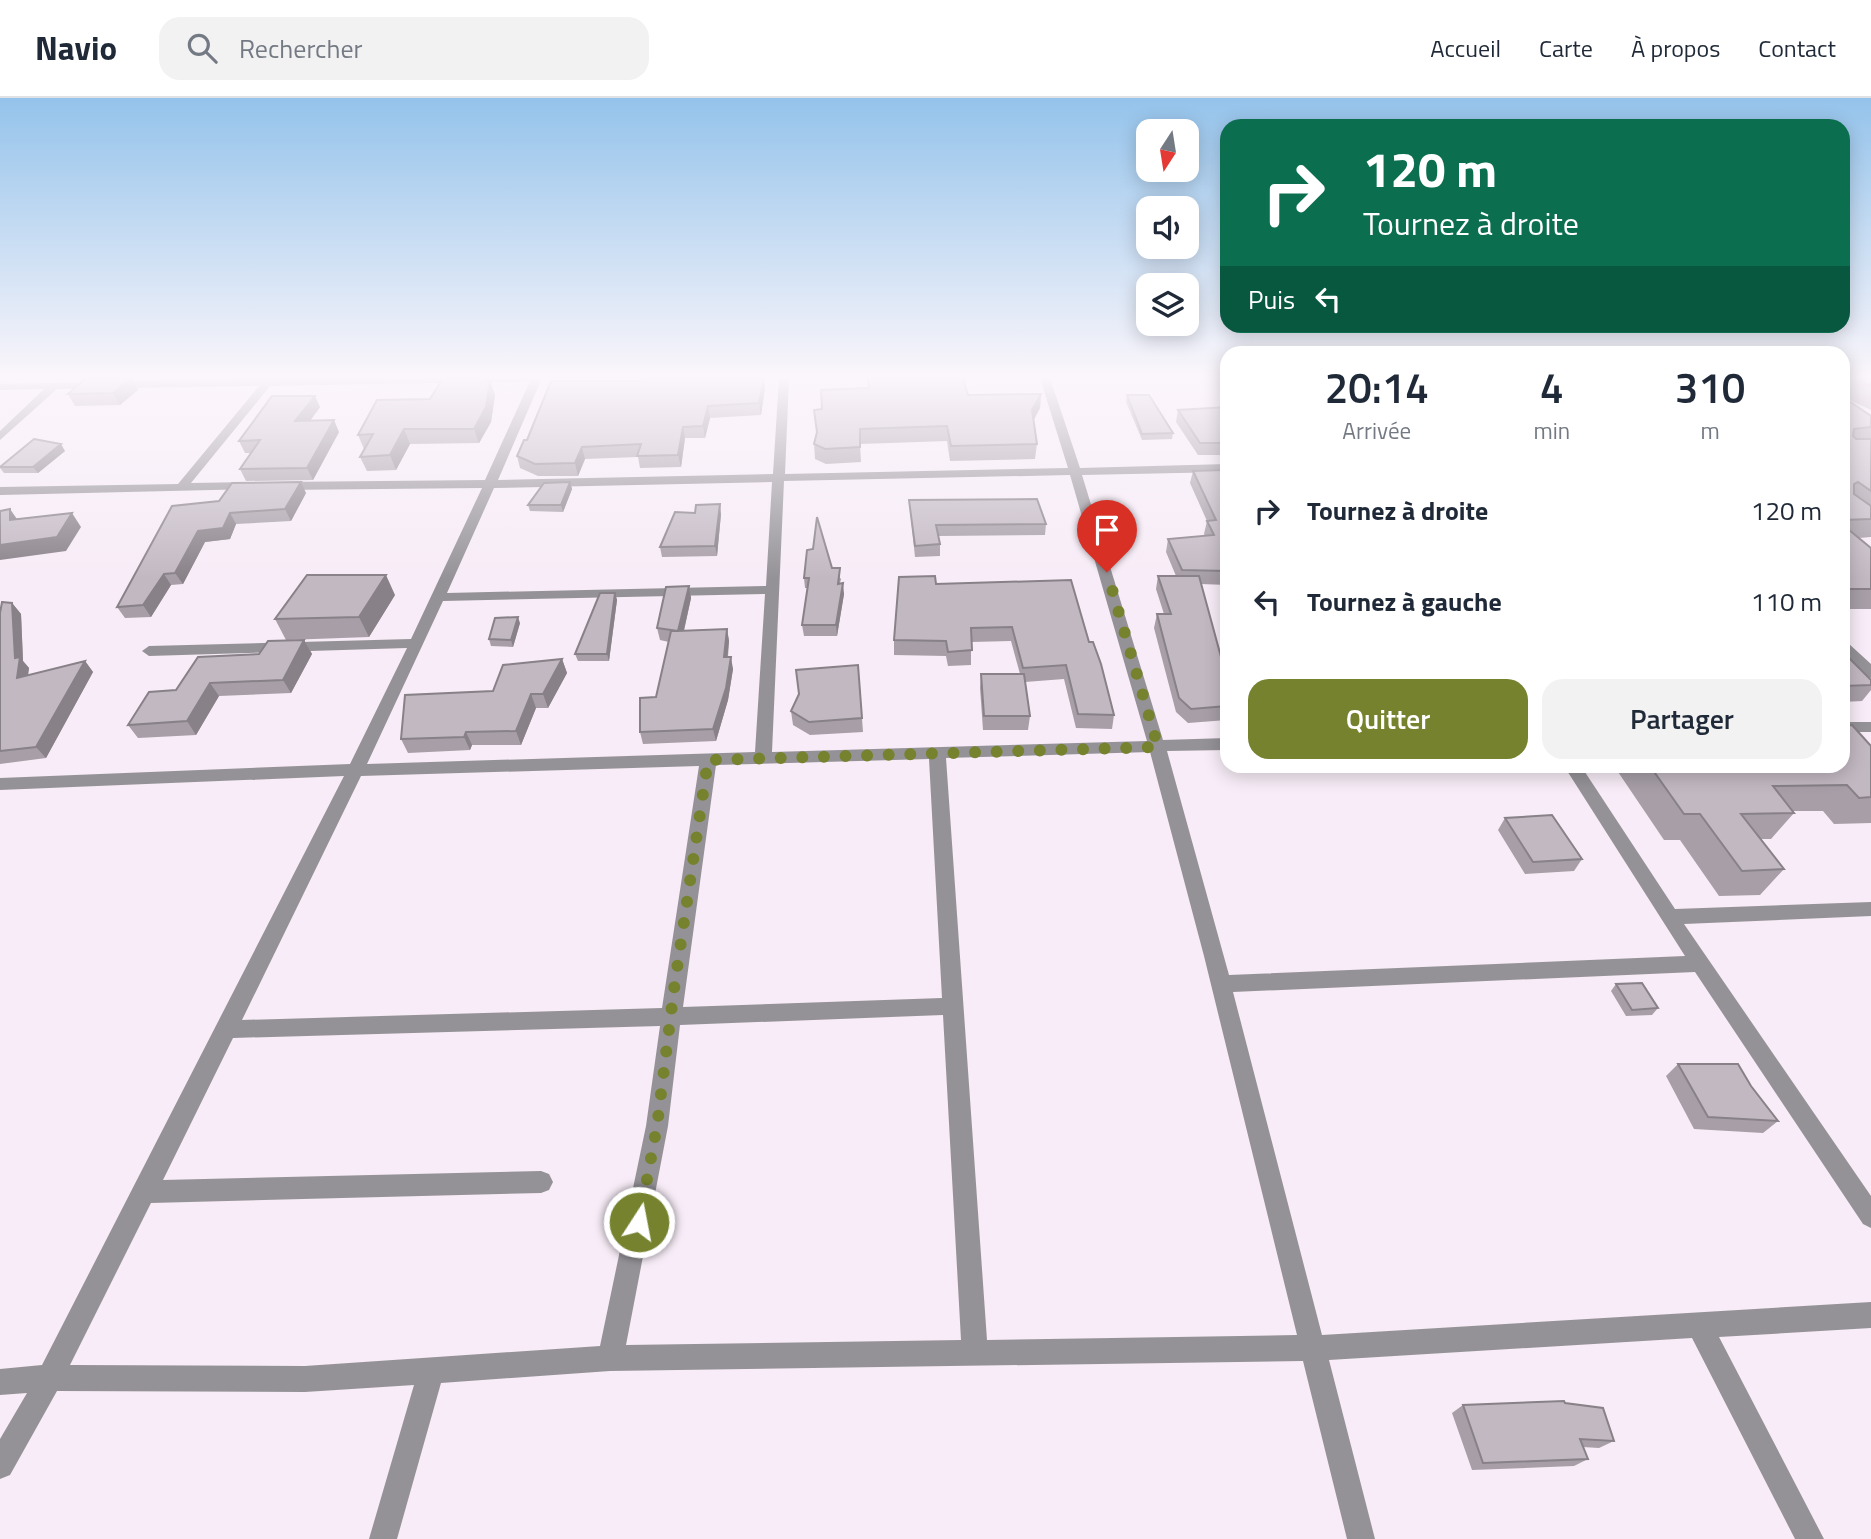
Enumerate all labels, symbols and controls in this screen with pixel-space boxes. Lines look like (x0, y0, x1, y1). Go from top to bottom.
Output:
search box (159, 17, 649, 80)
text: Navio (35, 23, 117, 73)
icon: search (183, 29, 221, 67)
text: Rechercher (239, 29, 363, 68)
text: Accueil (1430, 30, 1501, 66)
text: Carte (1539, 30, 1593, 66)
text: À propos (1631, 30, 1720, 66)
text: Contact (1758, 30, 1836, 66)
north arrow (1136, 119, 1199, 182)
map controls (1136, 119, 1199, 336)
text: 120 m (1363, 131, 1497, 206)
icon: right (1248, 147, 1339, 238)
button: sound (1136, 196, 1199, 259)
text: Tournez à droite (1363, 199, 1579, 247)
button: layers (1136, 273, 1199, 336)
text: Puis (1248, 280, 1295, 319)
icon: left (1309, 280, 1347, 318)
text: 20:14 (1325, 355, 1429, 419)
text: 4 (1540, 355, 1564, 419)
text: 310 (1675, 355, 1745, 419)
text: Arrivée (1342, 413, 1411, 448)
text: min (1533, 413, 1570, 448)
text: m (1700, 413, 1720, 448)
text: Tournez à droite (1307, 491, 1488, 530)
text: 120 m (1751, 491, 1822, 530)
icon: right (1248, 492, 1286, 530)
pin (1077, 500, 1137, 572)
icon: arrive (1088, 511, 1126, 549)
text: Tournez à gauche (1307, 582, 1502, 621)
text: 110 m (1751, 582, 1822, 621)
icon: left (1248, 583, 1286, 621)
button: Quitter (1248, 679, 1528, 759)
button: Partager (1542, 679, 1822, 759)
position arrow (602, 1185, 676, 1259)

